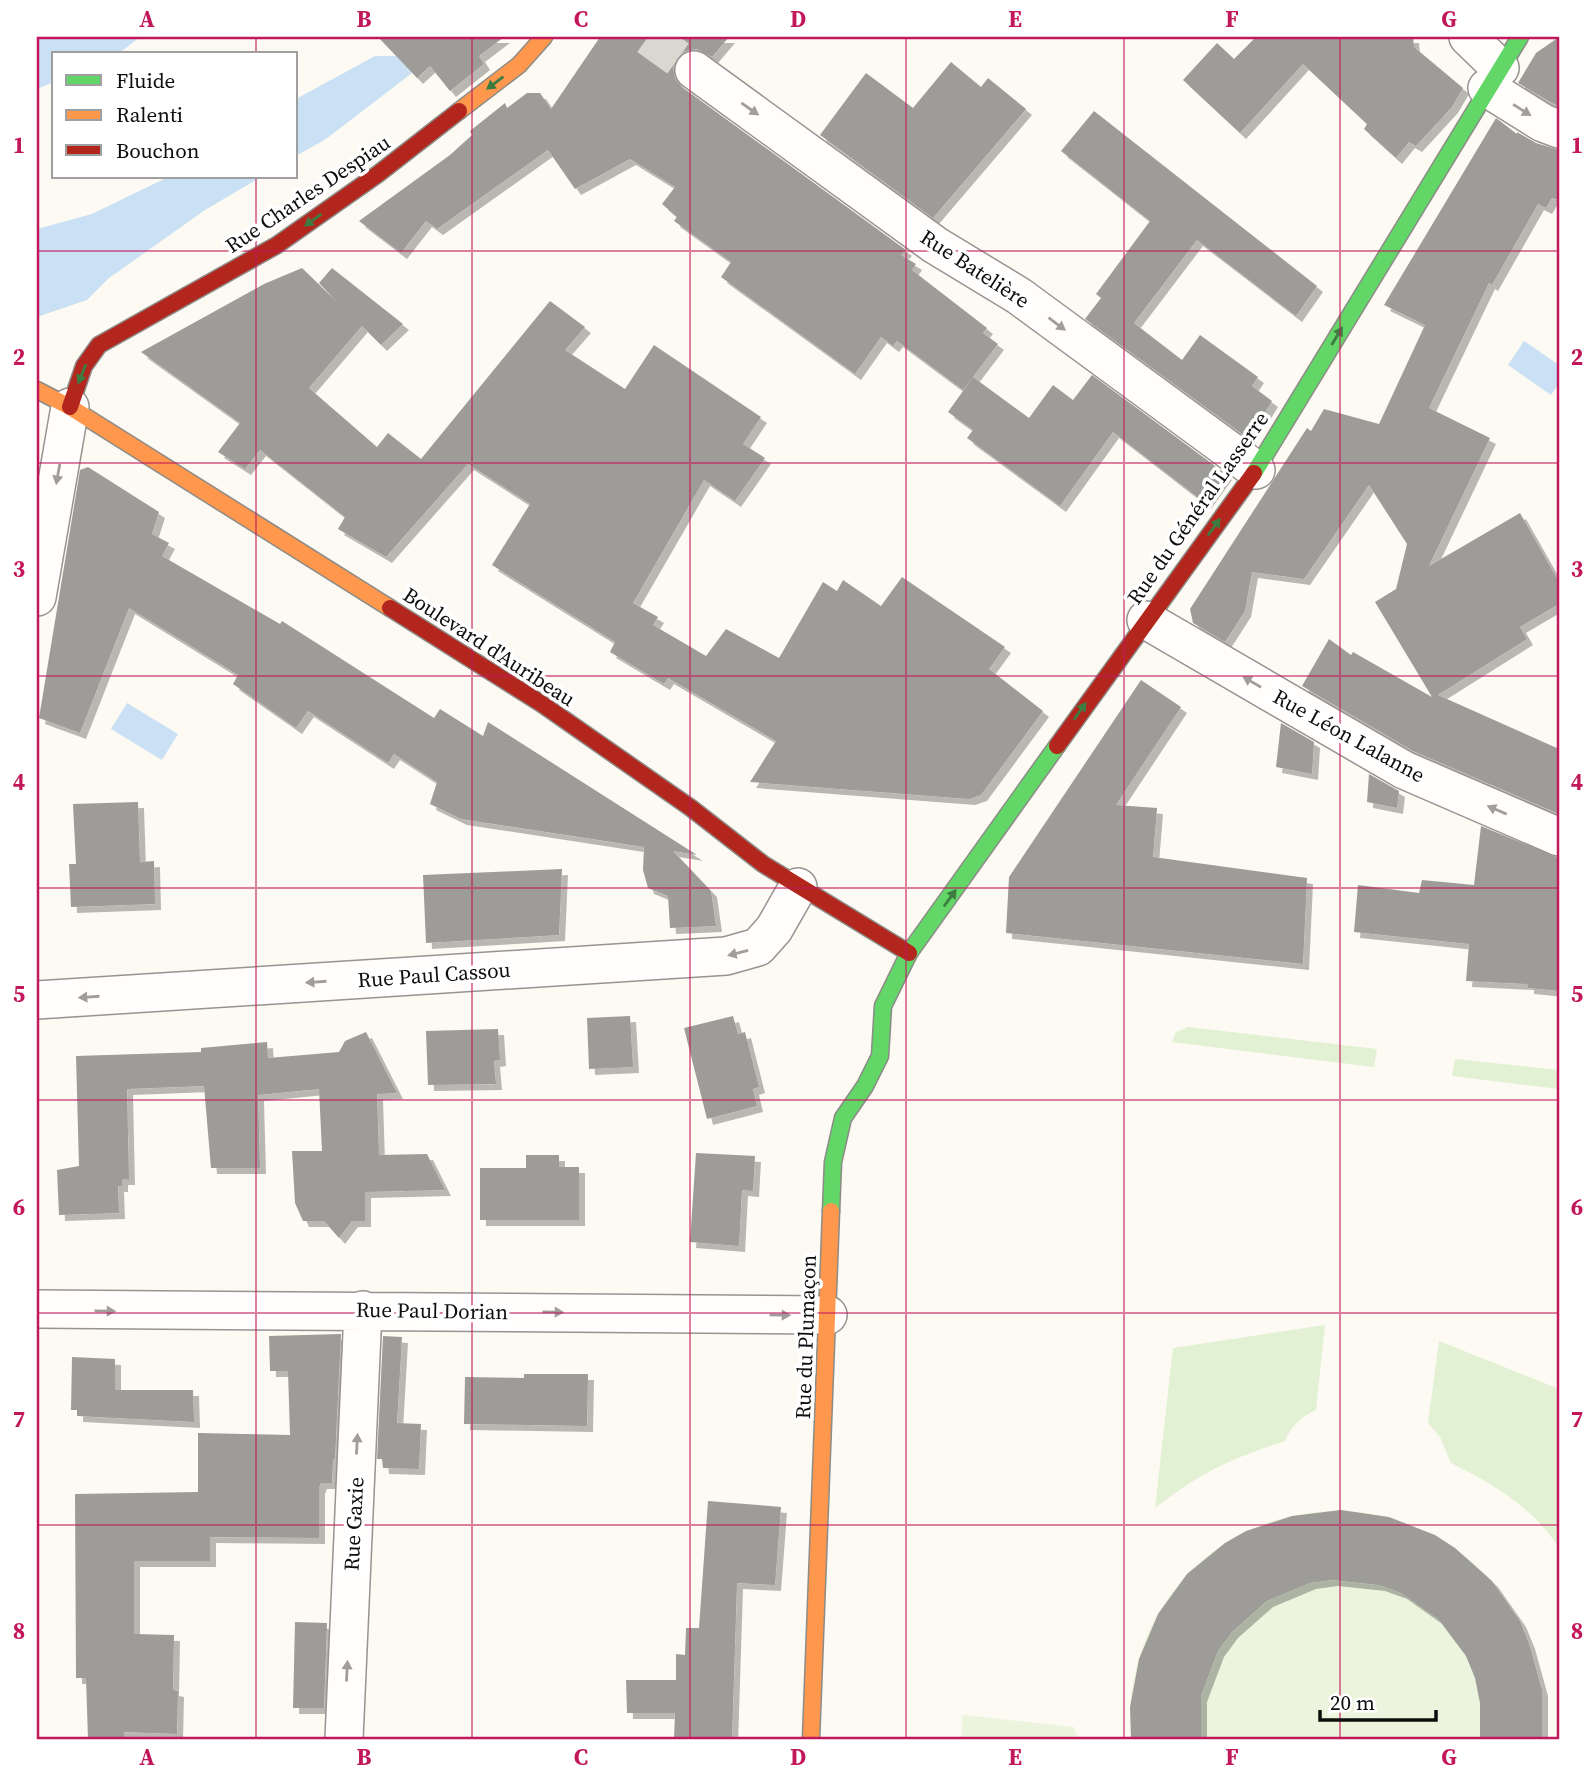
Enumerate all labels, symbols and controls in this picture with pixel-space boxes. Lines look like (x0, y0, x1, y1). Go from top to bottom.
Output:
text: A (139, 3, 155, 35)
text: B (357, 3, 372, 35)
text: C (574, 3, 588, 35)
text: D (790, 3, 806, 35)
text: E (1008, 3, 1022, 35)
text: F (1225, 3, 1239, 35)
text: G (1441, 3, 1457, 35)
legend (52, 52, 298, 178)
text: Fluide (116, 66, 175, 95)
one-way arrow (486, 76, 504, 91)
text: Ralenti (116, 100, 183, 129)
one-way arrow (741, 102, 759, 116)
one-way arrow (1513, 103, 1532, 116)
street label: Rue Charles Despiau (220, 128, 396, 260)
text: 1 (13, 129, 25, 161)
text: 1 (1571, 129, 1583, 161)
text: Bouchon (116, 136, 200, 165)
one-way arrow (304, 213, 322, 227)
street label: Rue Batelière (915, 222, 1036, 315)
one-way arrow (1047, 316, 1065, 331)
one-way arrow (1331, 327, 1343, 346)
text: 2 (13, 341, 25, 373)
text: 2 (1571, 341, 1583, 373)
one-way arrow (76, 364, 87, 385)
street label: Rue du Général Lasserre (1120, 405, 1275, 610)
one-way arrow (52, 463, 63, 485)
one-way arrow (1207, 518, 1221, 536)
text: 3 (13, 553, 25, 585)
text: 3 (1571, 553, 1583, 585)
street label: Boulevard d'Auribeau (398, 580, 581, 713)
one-way arrow (1243, 675, 1262, 688)
street label: Rue Léon Lalanne (1268, 682, 1430, 789)
one-way arrow (1073, 702, 1087, 720)
text: 4 (13, 766, 25, 798)
text: 4 (1571, 766, 1583, 798)
one-way arrow (1486, 804, 1507, 815)
one-way arrow (943, 889, 957, 907)
one-way arrow (727, 948, 749, 959)
street label: Rue Paul Cassou (357, 955, 511, 994)
one-way arrow (305, 977, 327, 988)
text: 5 (13, 978, 25, 1010)
text: 5 (1571, 978, 1583, 1010)
one-way arrow (78, 992, 100, 1003)
text: 6 (13, 1191, 25, 1223)
text: 6 (1571, 1191, 1583, 1223)
street label: Rue du Plumaçon (788, 1254, 823, 1420)
street label: Rue Paul Dorian (356, 1295, 509, 1326)
one-way arrow (94, 1305, 116, 1316)
one-way arrow (542, 1306, 564, 1318)
one-way arrow (770, 1309, 792, 1321)
text: 7 (13, 1403, 25, 1435)
text: 7 (1571, 1403, 1583, 1435)
one-way arrow (352, 1433, 363, 1455)
street label: Rue Gaxie (337, 1476, 370, 1572)
text: 8 (13, 1615, 25, 1647)
text: 8 (1571, 1615, 1583, 1647)
one-way arrow (342, 1660, 353, 1682)
scale bar (1320, 1678, 1435, 1722)
text: 20 m (1330, 1688, 1375, 1717)
text: A (139, 1741, 155, 1773)
text: B (357, 1741, 372, 1773)
text: C (574, 1741, 588, 1773)
text: D (790, 1741, 806, 1773)
text: E (1008, 1741, 1022, 1773)
text: F (1225, 1741, 1239, 1773)
text: G (1441, 1741, 1457, 1773)

